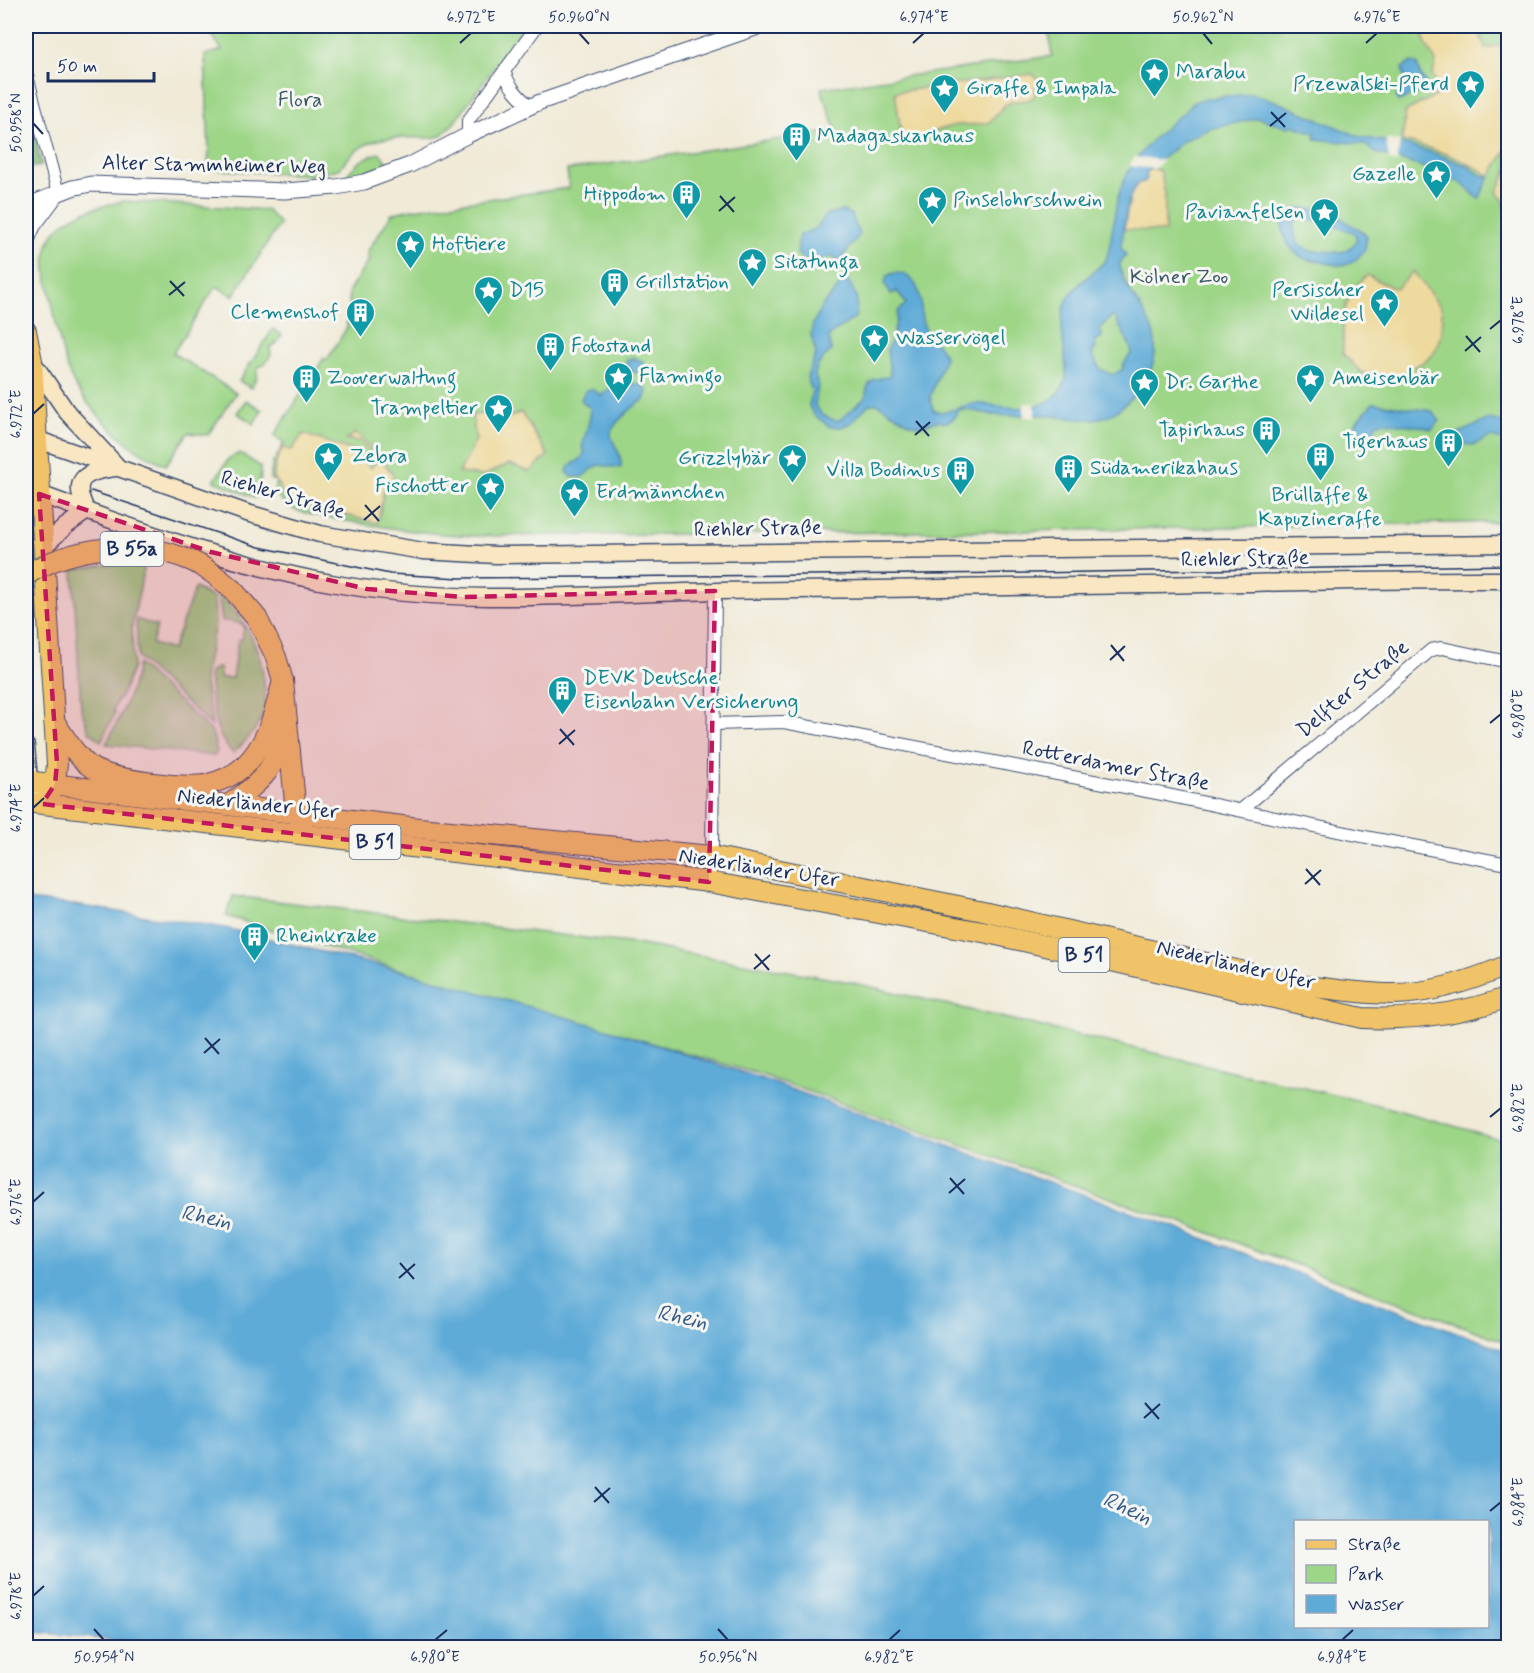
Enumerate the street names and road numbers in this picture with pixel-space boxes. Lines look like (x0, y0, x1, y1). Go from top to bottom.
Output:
street label: Alter Stammheimer Weg (102, 149, 326, 181)
street label: Riehler Straße (218, 464, 348, 526)
street label: Riehler Straße (694, 514, 822, 544)
road number: B 55a (100, 532, 164, 566)
street label: Riehler Straße (1181, 544, 1309, 574)
street label: Delfter Straße (1291, 634, 1415, 744)
street label: Rotterdamer Straße (1020, 734, 1212, 798)
street label: Niederländer Ufer (176, 782, 340, 826)
road number: B 51 (350, 825, 400, 859)
street label: Niederländer Ufer (677, 842, 841, 895)
street label: Niederländer Ufer (1154, 933, 1318, 997)
road number: B 51 (1058, 938, 1110, 972)

